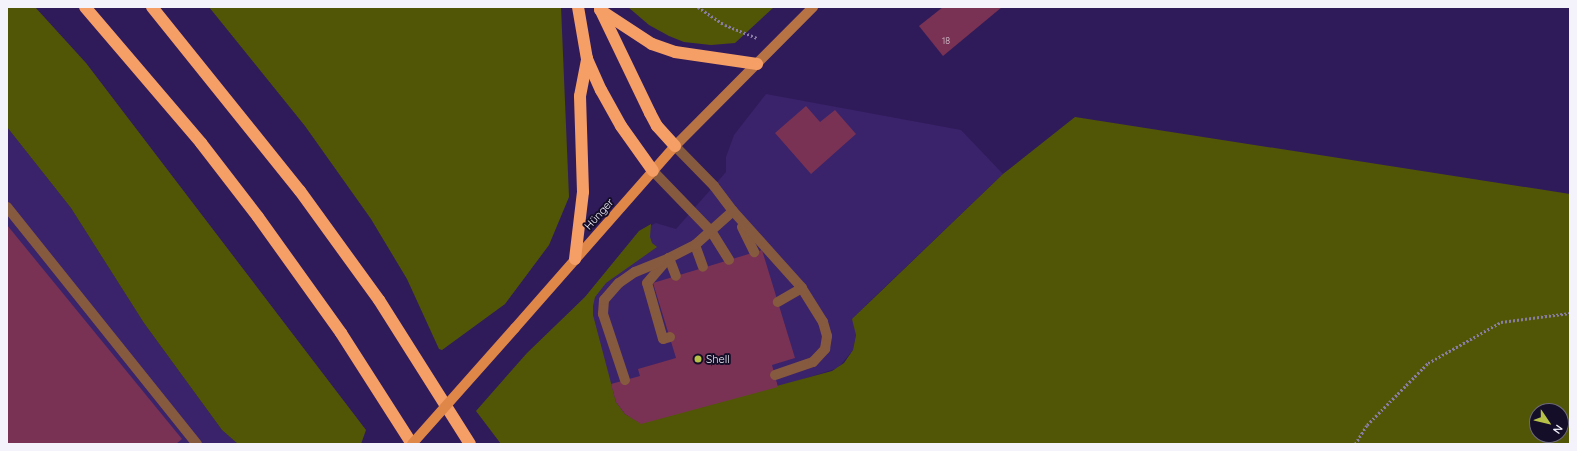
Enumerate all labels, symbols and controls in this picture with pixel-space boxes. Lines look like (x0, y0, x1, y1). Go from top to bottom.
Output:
house number: 18 (942, 36, 950, 46)
street label: Hünger (582, 196, 616, 232)
place label: Shell (706, 352, 730, 366)
marker: Shell (693, 354, 703, 364)
north arrow (1529, 403, 1569, 443)
text: N (1550, 422, 1566, 437)

